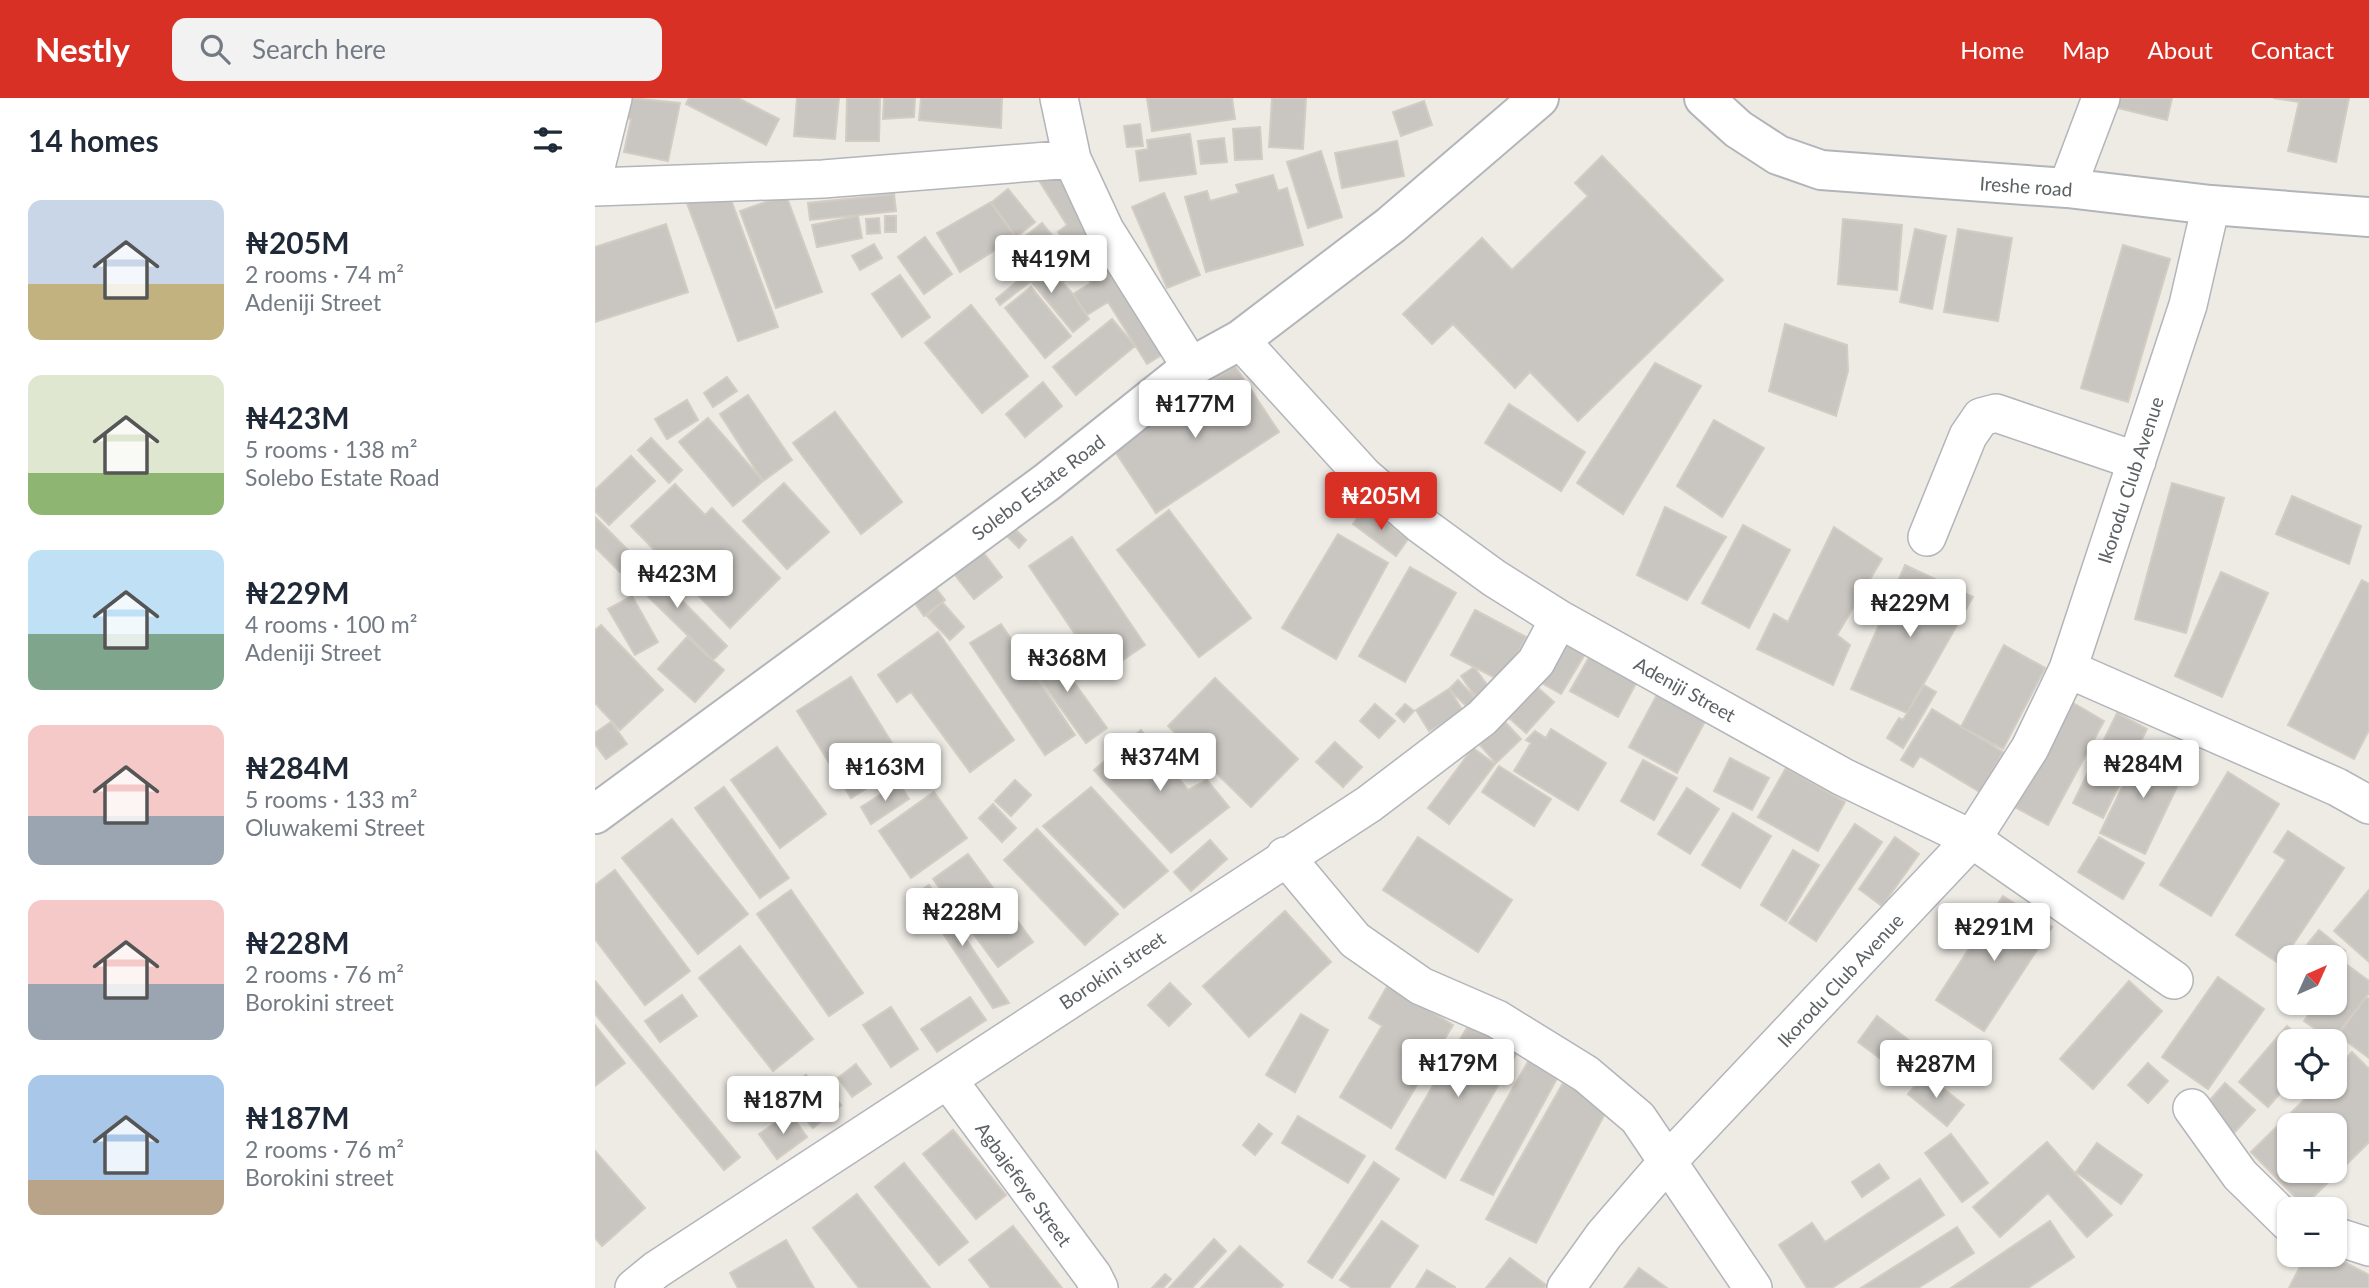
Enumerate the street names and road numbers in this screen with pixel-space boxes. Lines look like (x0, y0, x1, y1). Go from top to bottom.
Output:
street label: Ireshe road (1979, 171, 2073, 201)
street label: Ikorodu Club Avenue (2092, 394, 2168, 566)
street label: Solebo Estate Road (967, 429, 1109, 545)
street label: Adeniji Street (1630, 652, 1740, 726)
street label: Ikorodu Club Avenue (1772, 909, 1908, 1051)
street label: Borokini street (1055, 926, 1169, 1014)
street label: Agbajefeye Street (971, 1117, 1077, 1251)

